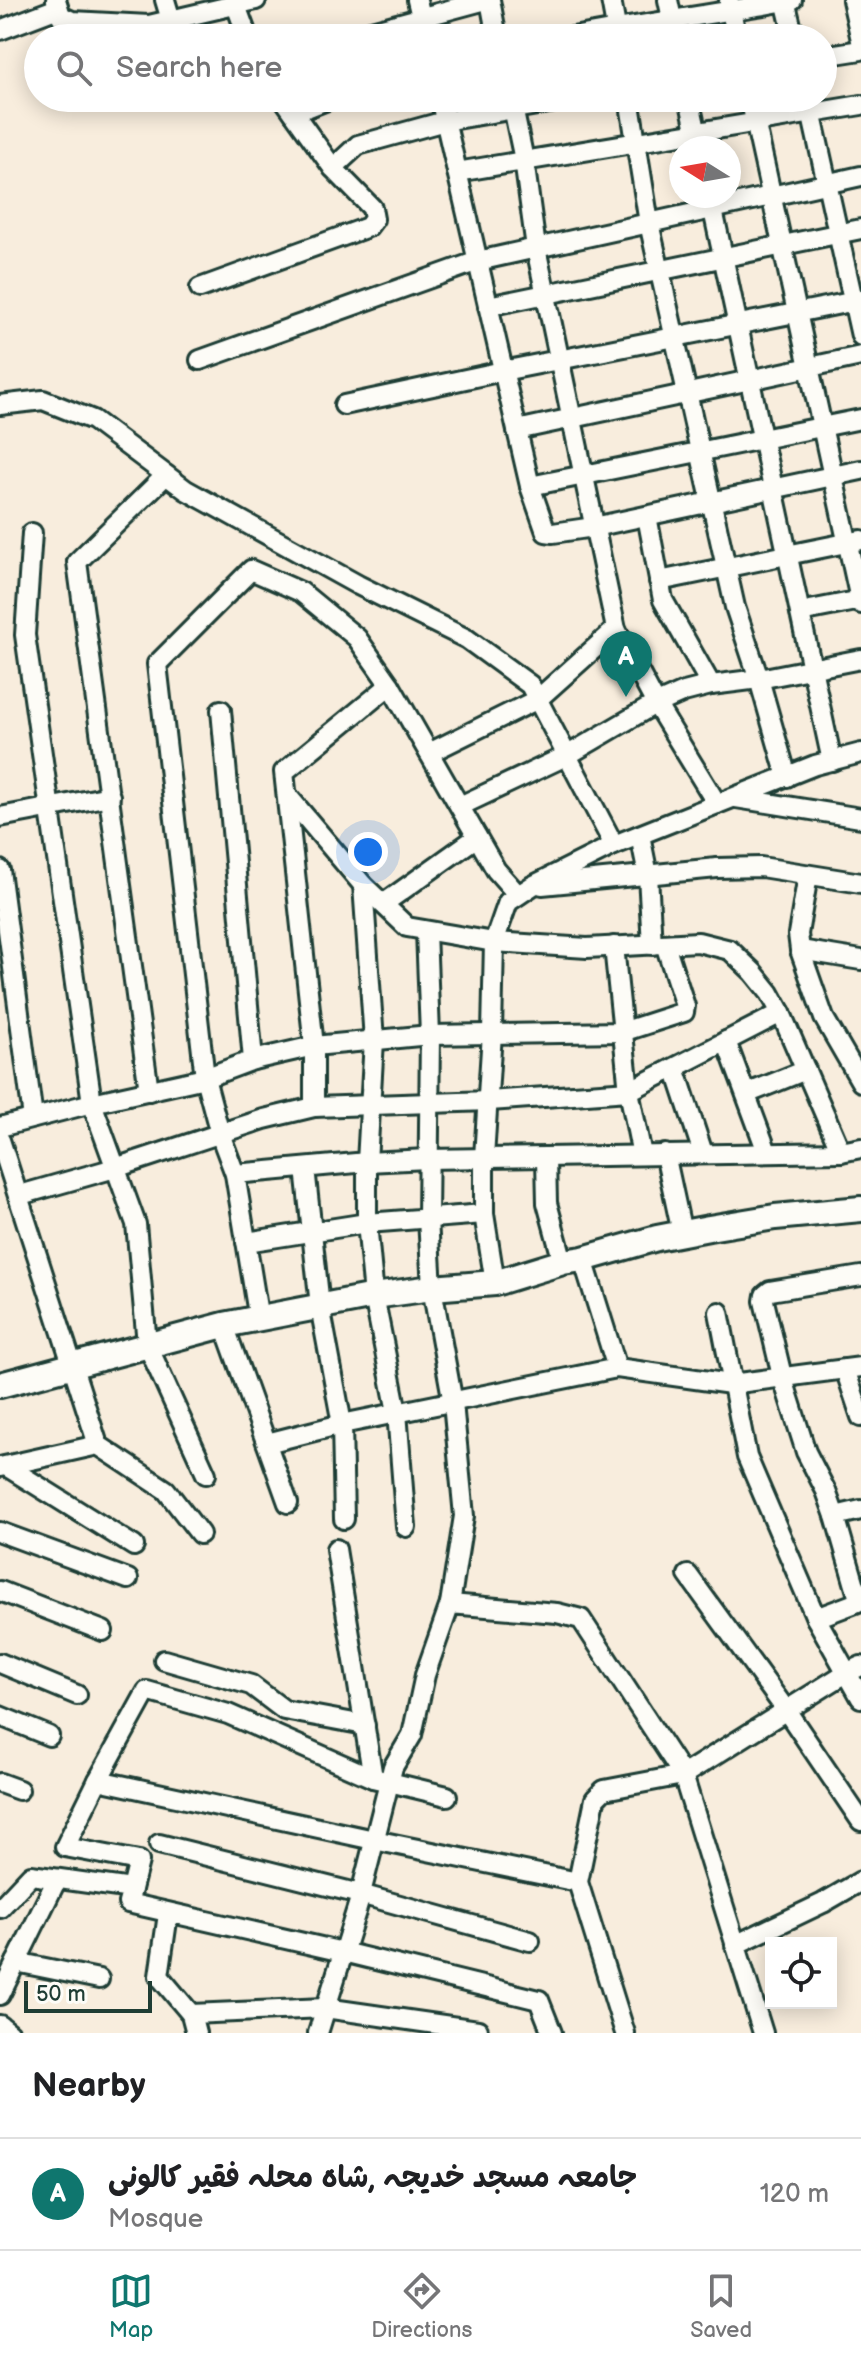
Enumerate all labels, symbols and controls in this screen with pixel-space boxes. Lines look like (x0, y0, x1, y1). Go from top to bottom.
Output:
search box (24, 24, 837, 112)
icon: search (52, 46, 96, 90)
text: Search here (116, 50, 282, 86)
north arrow (669, 136, 741, 208)
pin: A (600, 631, 652, 697)
your location (348, 832, 388, 872)
map controls (765, 1937, 837, 2009)
button: locate (765, 1937, 837, 2009)
scale bar (24, 1977, 152, 2013)
text: 50 m (36, 1981, 86, 2008)
text: Nearby (32, 2065, 146, 2106)
text: جامعہ مسجد خدیجہ ,شاہ محلہ فقیر کالونی (108, 2160, 637, 2196)
text: A (50, 2179, 66, 2210)
text: 120 m (760, 2179, 829, 2210)
text: Mosque (108, 2204, 203, 2235)
tab: Map (109, 2269, 153, 2344)
tab: Directions (371, 2269, 472, 2344)
tab: Saved (690, 2269, 752, 2344)

